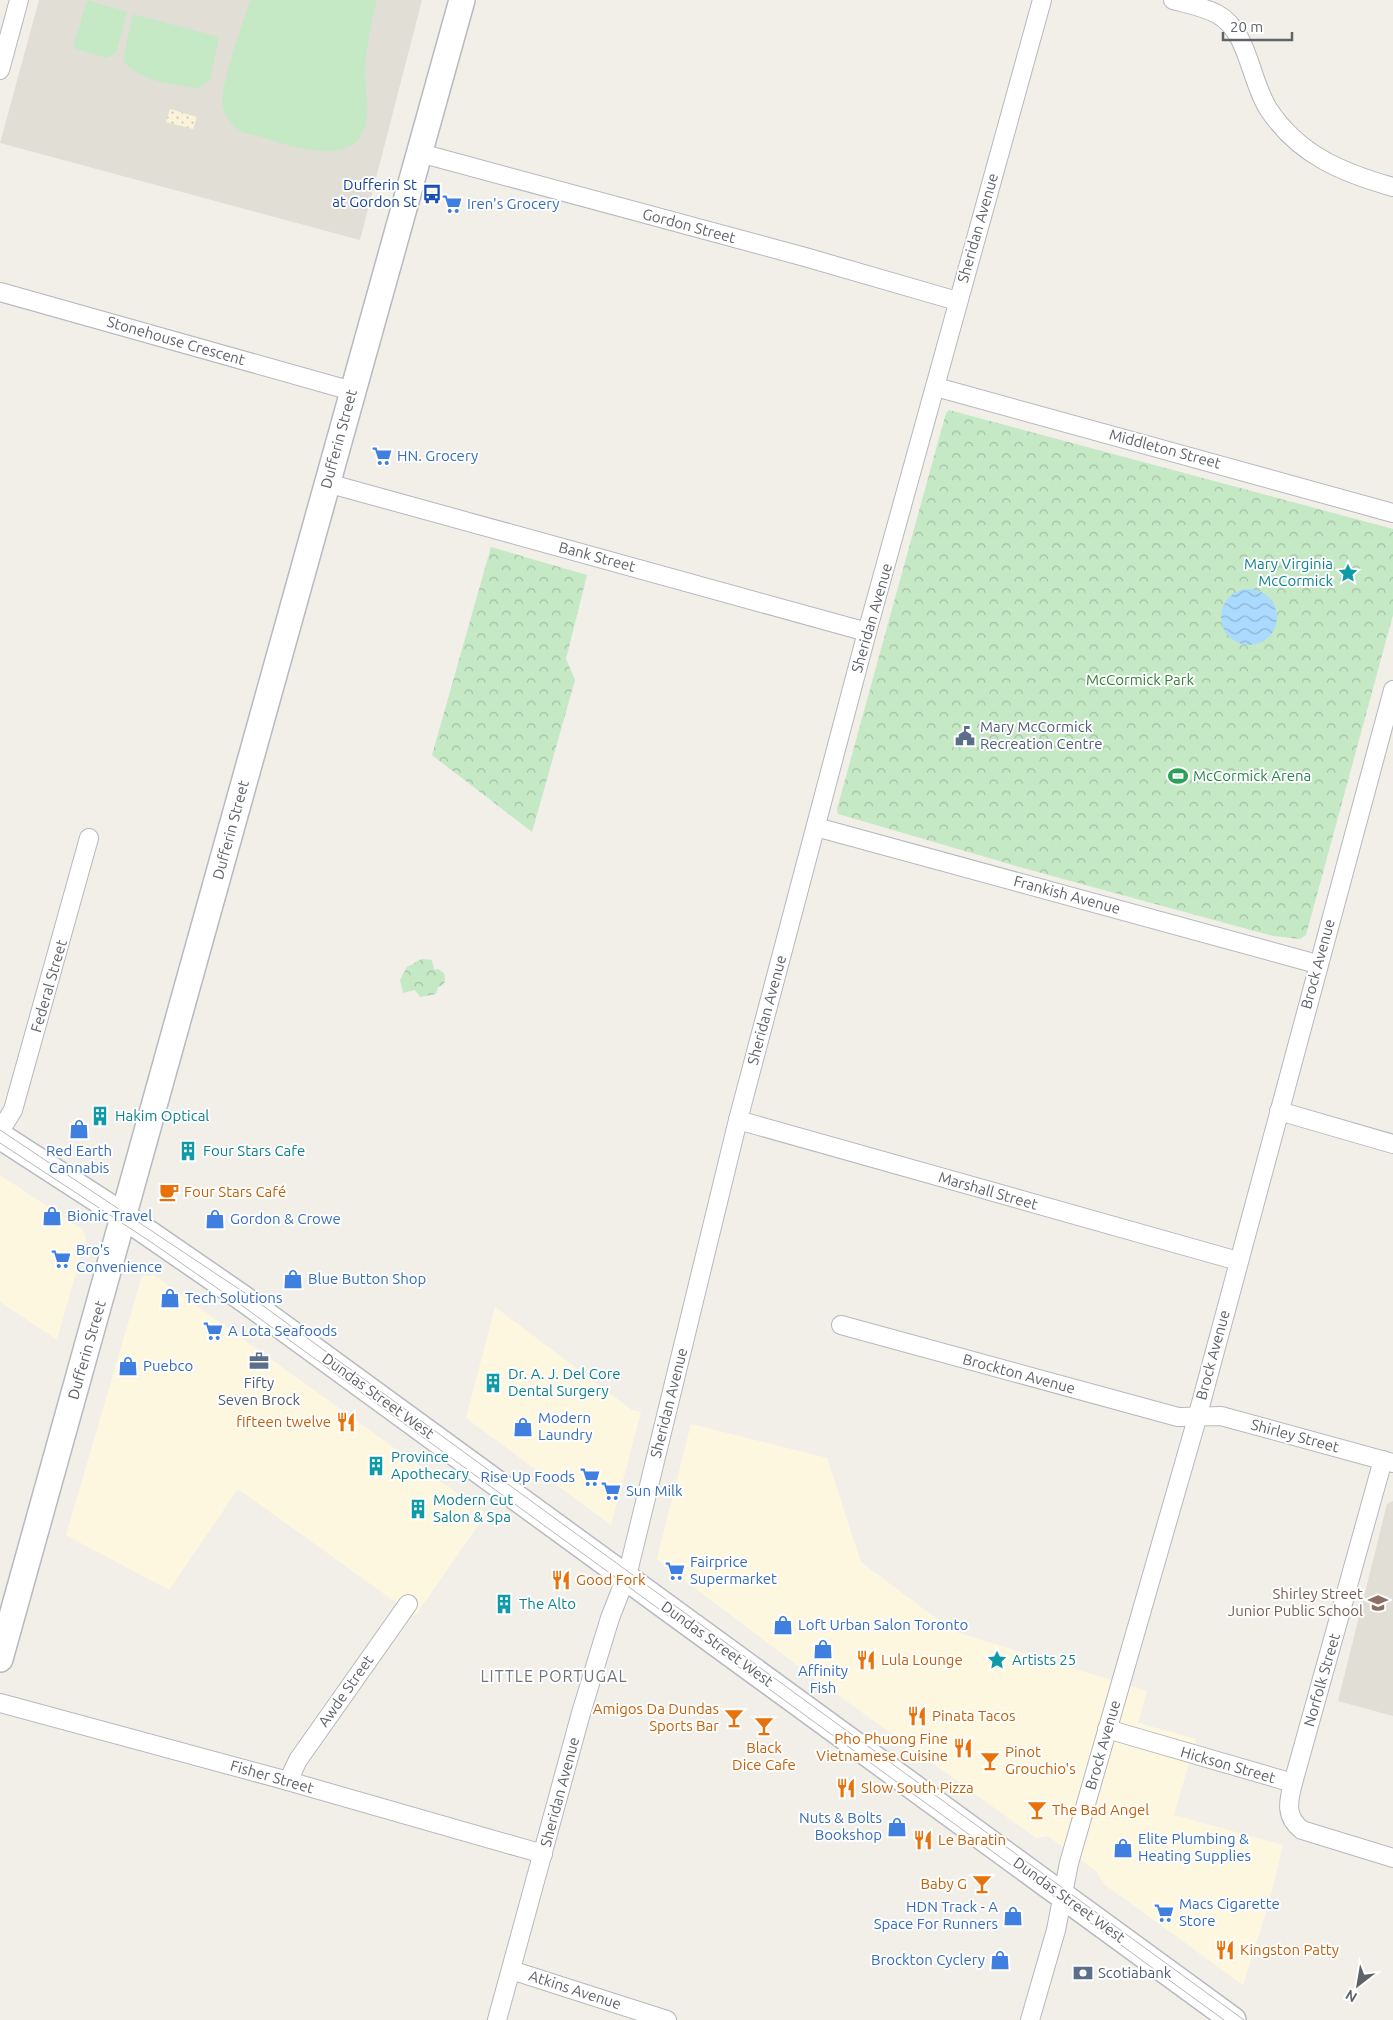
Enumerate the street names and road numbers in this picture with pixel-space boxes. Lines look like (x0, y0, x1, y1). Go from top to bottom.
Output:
street label: Sheridan Avenue (954, 171, 1001, 285)
street label: Gordon Street (641, 205, 738, 246)
street label: Stonehouse Crescent (105, 313, 247, 368)
street label: Dufferin Street (317, 387, 360, 490)
street label: Middleton Street (1107, 425, 1223, 472)
street label: Bank Street (557, 538, 637, 575)
street label: Sheridan Avenue (848, 561, 895, 675)
street label: Dufferin Street (209, 778, 252, 881)
street label: Frankish Avenue (1012, 872, 1122, 917)
street label: Brock Avenue (1297, 917, 1338, 1011)
street label: Federal Street (27, 937, 70, 1034)
street label: Sheridan Avenue (744, 953, 789, 1067)
street label: Marshall Street (937, 1168, 1040, 1213)
street label: Dufferin Street (64, 1298, 109, 1401)
street label: Brock Avenue (1192, 1308, 1233, 1402)
street label: Sheridan Avenue (647, 1346, 690, 1460)
street label: Dundas Street West (319, 1349, 437, 1442)
street label: Brockton Avenue (961, 1350, 1077, 1397)
street label: Shirley Street (1249, 1416, 1341, 1455)
street label: Dundas Street West (658, 1597, 776, 1690)
street label: Norfolk Street (1300, 1631, 1343, 1729)
street label: Awde Street (315, 1652, 377, 1730)
street label: Brock Avenue (1082, 1698, 1123, 1792)
street label: Sheridan Avenue (537, 1735, 582, 1849)
street label: Hickson Street (1179, 1743, 1278, 1786)
street label: Fisher Street (229, 1757, 316, 1797)
street label: Dundas Street West (1010, 1853, 1128, 1946)
street label: Atkins Avenue (527, 1967, 623, 2012)

